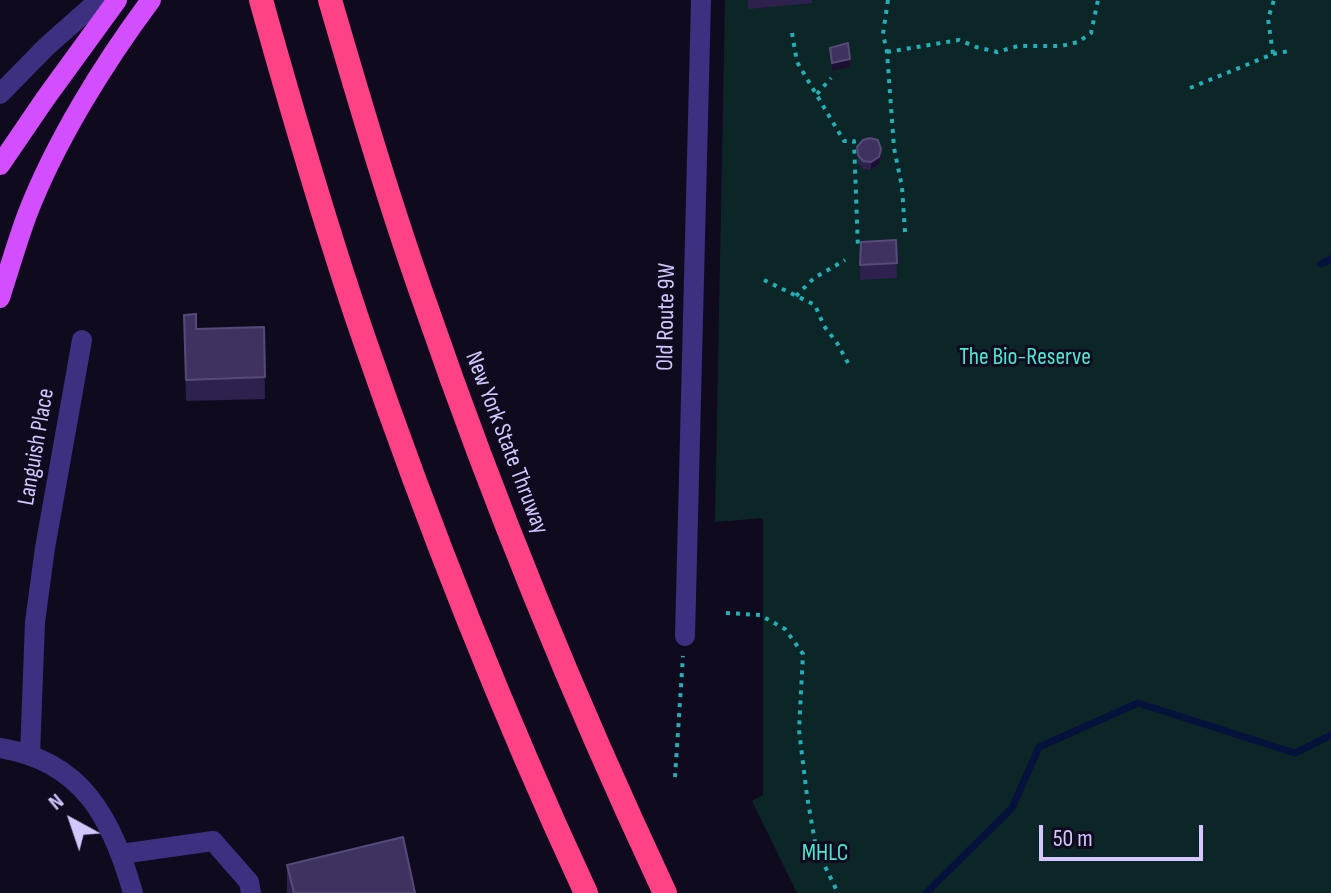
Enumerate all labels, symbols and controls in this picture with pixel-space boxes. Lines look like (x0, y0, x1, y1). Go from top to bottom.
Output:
street label: Old Route 9W (652, 263, 682, 371)
park label: The Bio-Reserve (959, 344, 1091, 372)
street label: New York State Thruway (458, 348, 554, 538)
street label: Languish Place (13, 386, 61, 508)
north arrow (32, 781, 112, 861)
text: N (43, 788, 69, 816)
scale bar (1043, 809, 1207, 859)
text: 50 m (1053, 824, 1093, 853)
park label: MHLC (802, 840, 848, 868)

